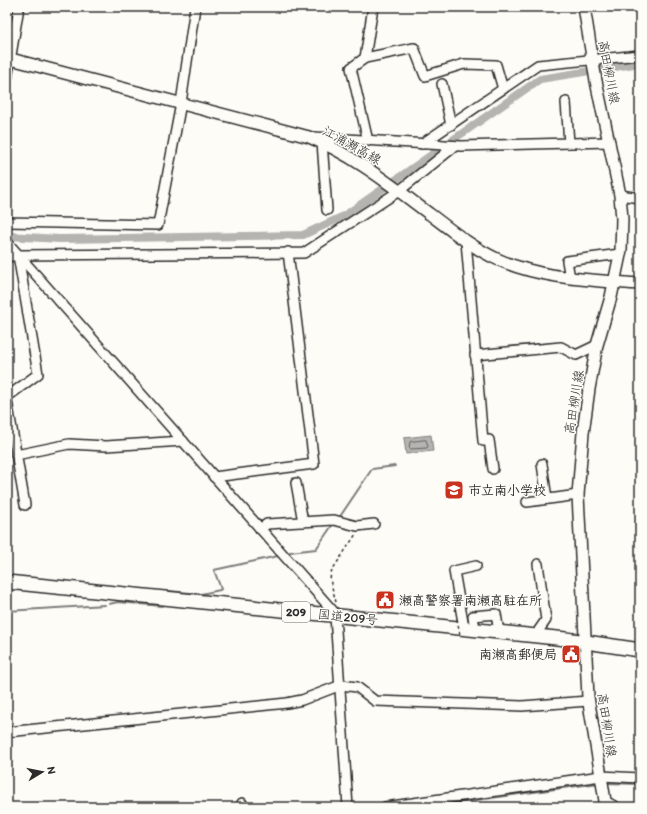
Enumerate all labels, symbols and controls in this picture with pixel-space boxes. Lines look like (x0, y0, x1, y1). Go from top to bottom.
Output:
street label: 高田柳川線 (595, 39, 623, 106)
street label: 江浦瀬高線 (320, 123, 385, 168)
street label: 高田柳川線 (562, 368, 587, 435)
school or university icon: 市立南小学校 (443, 479, 465, 501)
place label: 市立南小学校 (468, 483, 546, 498)
public building icon: 瀬高警察署南瀬高駐在所 (374, 589, 396, 611)
place label: 瀬高警察署南瀬高駐在所 (399, 593, 542, 608)
road number: 209 (282, 602, 310, 622)
street label: 国道209号 (317, 606, 379, 628)
public building icon: 南瀬高郵便局 (560, 643, 582, 665)
place label: 南瀬高郵便局 (479, 647, 557, 662)
street label: 高田柳川線 (595, 692, 620, 759)
north arrow (22, 752, 62, 792)
text: N (44, 766, 58, 775)

